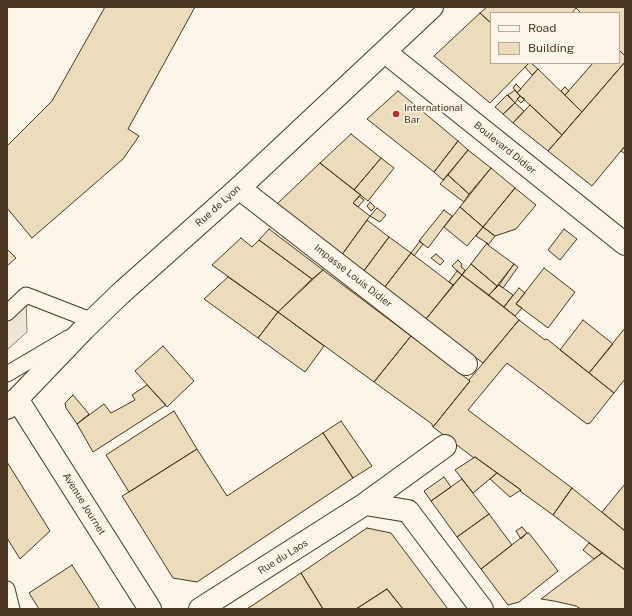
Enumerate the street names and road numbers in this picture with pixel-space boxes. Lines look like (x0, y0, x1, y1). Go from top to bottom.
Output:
street label: Boulevard Didier (471, 119, 539, 177)
street label: Rue de Lyon (193, 183, 243, 229)
street label: Impasse Louis Didier (312, 242, 394, 310)
street label: Avenue Journet (60, 471, 108, 537)
street label: Rue du Laos (256, 537, 310, 577)

